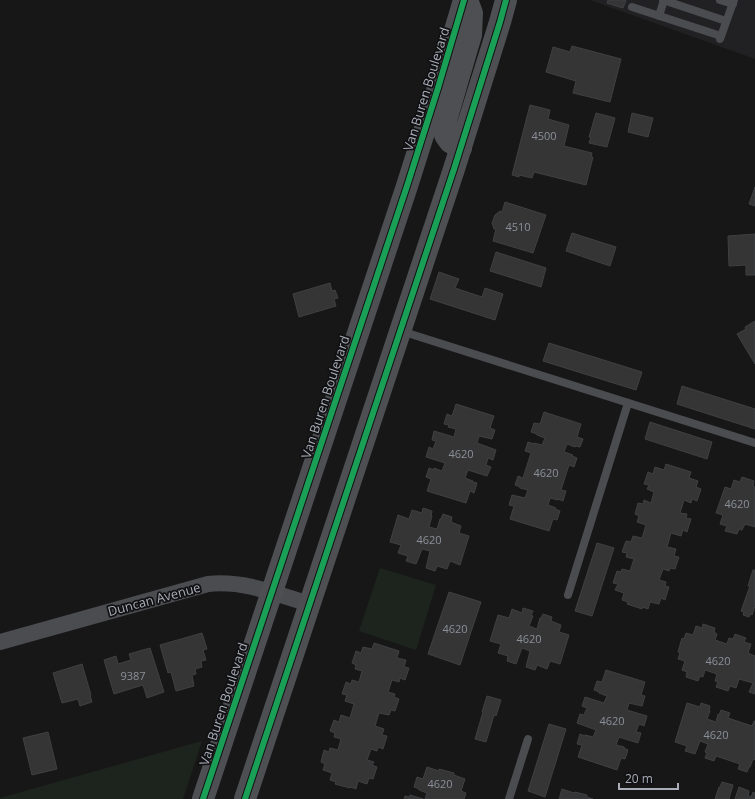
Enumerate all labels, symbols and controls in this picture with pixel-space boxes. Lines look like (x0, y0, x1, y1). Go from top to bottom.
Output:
street label: Van Buren Boulevard (399, 25, 453, 153)
house number: 4500 (531, 128, 557, 143)
house number: 4510 (505, 219, 531, 234)
street label: Van Buren Boulevard (297, 333, 353, 461)
house number: 4620 (448, 446, 474, 461)
house number: 4620 (533, 465, 559, 480)
house number: 4620 (724, 496, 750, 511)
house number: 4620 (416, 532, 442, 547)
street label: Duncan Avenue (106, 578, 202, 620)
house number: 4620 (442, 621, 468, 636)
house number: 4620 (516, 631, 542, 646)
street label: Van Buren Boulevard (195, 640, 251, 768)
house number: 4620 (705, 653, 731, 668)
house number: 9387 (120, 668, 146, 683)
house number: 4620 (599, 713, 625, 728)
house number: 4620 (703, 727, 729, 742)
scale bar (619, 765, 678, 791)
text: 20 m (625, 770, 653, 787)
house number: 4620 (427, 776, 453, 791)

